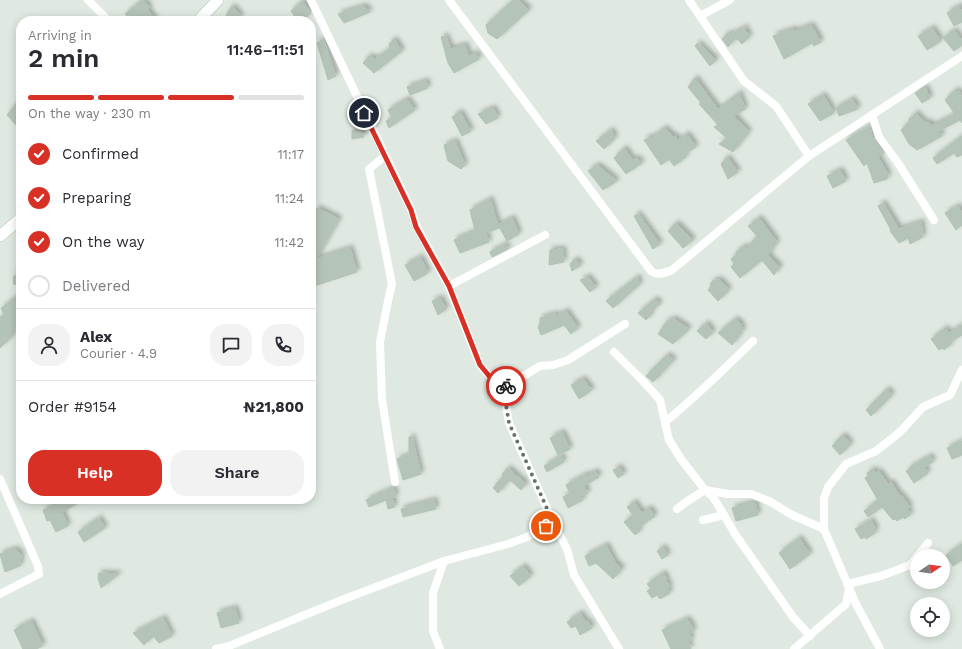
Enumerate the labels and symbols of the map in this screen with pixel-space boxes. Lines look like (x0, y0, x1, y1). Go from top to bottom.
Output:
pin (347, 96, 381, 130)
courier (486, 366, 526, 406)
pin (529, 509, 563, 543)
north arrow (910, 549, 950, 589)

